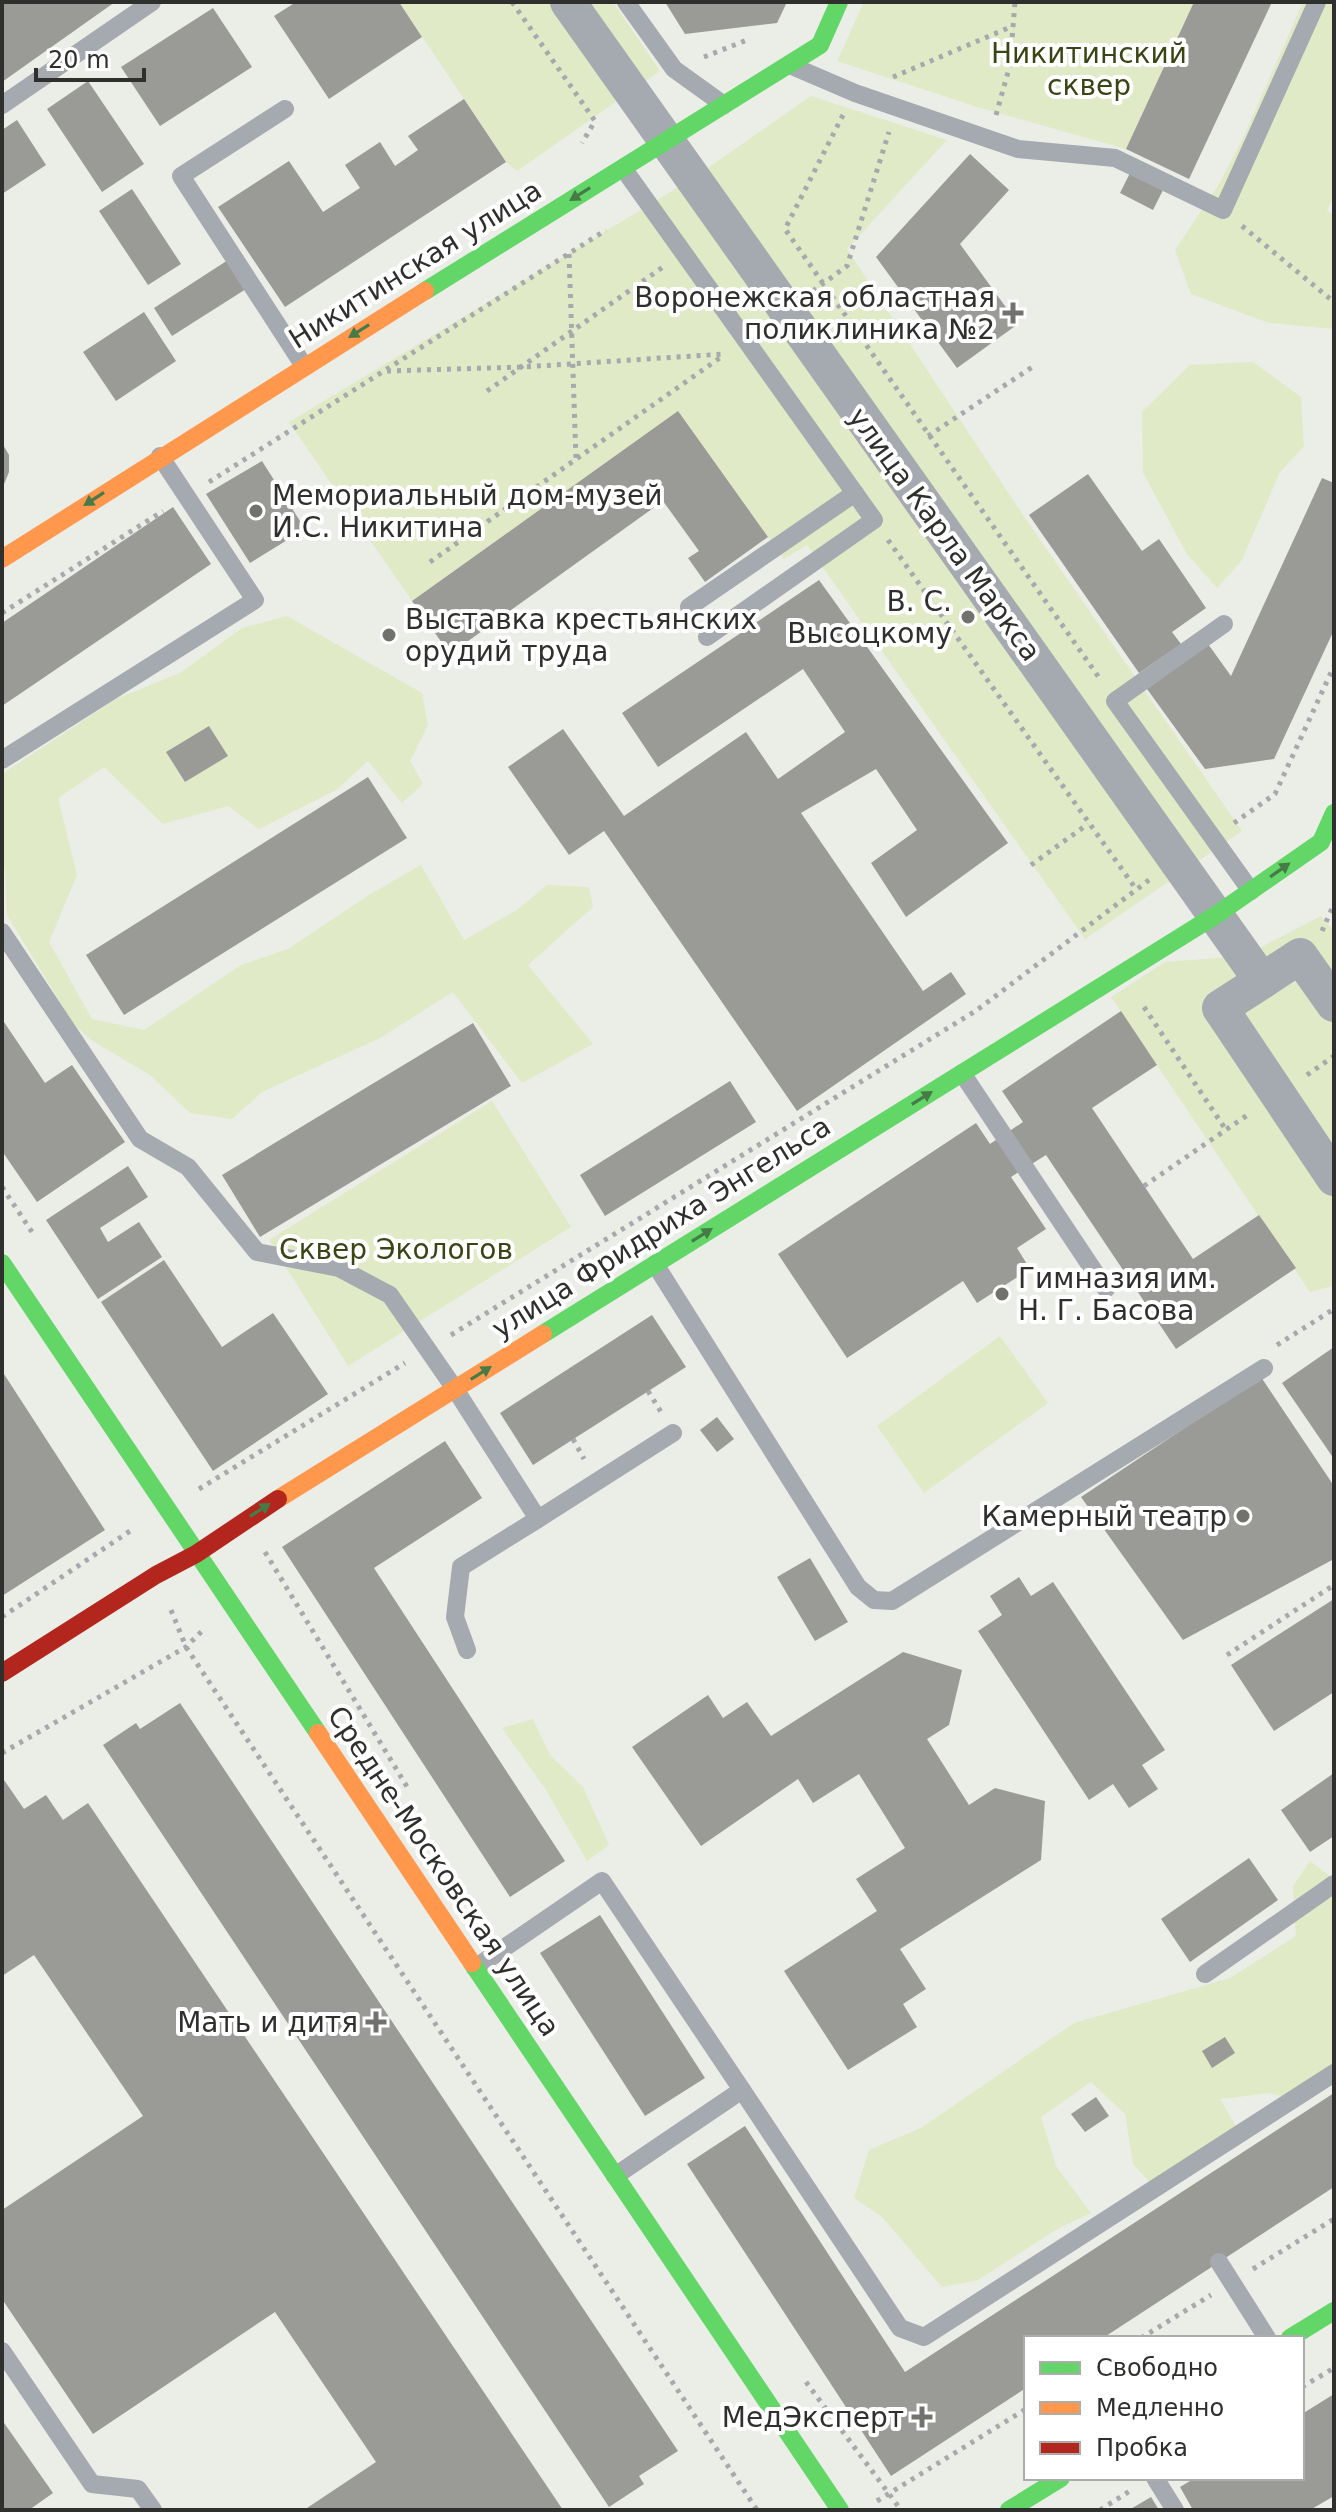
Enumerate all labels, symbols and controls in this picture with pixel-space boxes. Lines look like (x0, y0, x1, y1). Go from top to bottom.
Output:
scale bar (36, 32, 144, 82)
park label: Никитинский сквер (991, 37, 1187, 102)
text: 20 m (48, 46, 110, 74)
street label: Никитинская улица (283, 173, 548, 356)
one-way arrow (569, 187, 591, 201)
place label: Воронежская областная поликлиника №2 (634, 281, 995, 346)
marker: Воронежская областная поликлиника №2 (1002, 302, 1024, 324)
one-way arrow (348, 324, 370, 338)
street label: улица Карла Маркса (842, 401, 1048, 667)
place label: Мемориальный дом-музей И.С. Никитина (272, 479, 662, 544)
one-way arrow (84, 491, 105, 506)
marker: Мемориальный дом-музей И.С. Никитина (247, 502, 265, 520)
place label: В. С. Высоцкому (787, 585, 952, 650)
place label: Выставка крестьянских орудий труда (405, 603, 757, 668)
marker: В. С. Высоцкому (959, 608, 977, 626)
marker: Выставка крестьянских орудий труда (380, 626, 398, 644)
one-way arrow (1270, 863, 1291, 878)
one-way arrow (911, 1091, 934, 1106)
street label: улица Фридриха Энгельса (486, 1109, 836, 1345)
one-way arrow (691, 1229, 713, 1243)
park label: Сквер Экологов (279, 1233, 513, 1266)
place label: Гимназия им. Н. Г. Басова (1018, 1262, 1217, 1327)
marker: Гимназия им. Н. Г. Басова (993, 1285, 1011, 1303)
one-way arrow (470, 1366, 492, 1380)
place label: Камерный театр (982, 1500, 1227, 1533)
one-way arrow (249, 1503, 271, 1517)
marker: Камерный театр (1234, 1507, 1252, 1525)
street label: Средне-Московская улица (321, 1700, 567, 2043)
place label: Мать и дитя (177, 2006, 358, 2039)
marker: Мать и дитя (365, 2011, 387, 2033)
legend (1024, 2336, 1304, 2480)
text: Свободно (1096, 2354, 1218, 2382)
text: Медленно (1096, 2394, 1224, 2422)
place label: МедЭксперт (722, 2401, 904, 2434)
marker: МедЭксперт (911, 2406, 933, 2428)
text: Пробка (1096, 2434, 1188, 2462)

